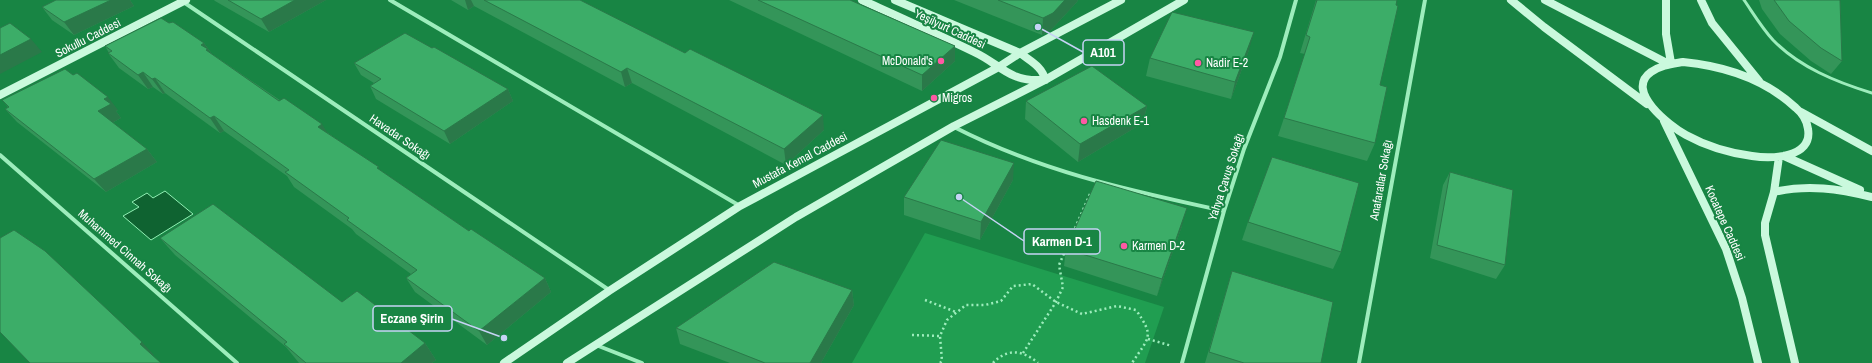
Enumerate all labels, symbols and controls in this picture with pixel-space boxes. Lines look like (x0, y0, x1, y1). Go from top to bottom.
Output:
street label: Yeşilyurt Caddesi (912, 6, 988, 52)
street label: Sokullu Caddesi (52, 15, 124, 61)
callout: A101 (1083, 40, 1124, 65)
text: A101 (1090, 44, 1116, 61)
place label: McDonald's (882, 53, 933, 69)
place label: Nadir E-2 (1206, 55, 1248, 71)
marker: McDonald's (936, 56, 946, 66)
marker: Nadir E-2 (1193, 58, 1203, 68)
place label: Migros (942, 90, 972, 106)
marker: Migros (929, 93, 939, 103)
street label: Havadar Sokağı (366, 111, 434, 163)
place label: Hasdenk E-1 (1092, 113, 1149, 129)
marker: Hasdenk E-1 (1079, 116, 1089, 126)
street label: Mustafa Kemal Caddesi (750, 128, 850, 192)
street label: Yahya Çavuş Sokağı (1204, 131, 1248, 223)
street label: Anafaratlar Sokağı (1366, 138, 1396, 223)
street label: Kocatepe Caddesi (1701, 183, 1749, 263)
street label: Muhammed Cinnah Sokağı (75, 206, 175, 296)
callout: Karmen D-1 (1024, 229, 1100, 254)
text: Karmen D-1 (1032, 233, 1092, 250)
place label: Karmen D-2 (1132, 238, 1185, 254)
marker: Karmen D-2 (1119, 241, 1129, 251)
callout: Eczane Şirin (373, 306, 452, 331)
text: Eczane Şirin (380, 310, 444, 327)

